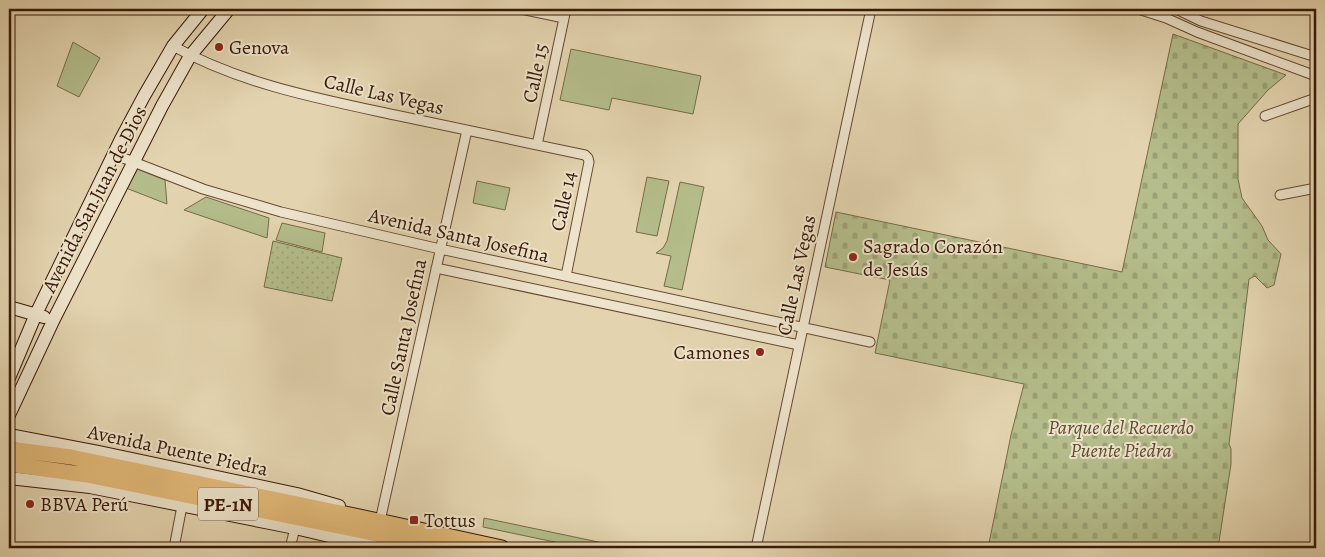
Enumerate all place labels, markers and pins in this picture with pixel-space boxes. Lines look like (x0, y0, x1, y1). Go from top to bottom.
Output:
place label: Genova (229, 34, 290, 61)
marker: Genova (213, 41, 225, 53)
place label: Sagrado Corazón de Jesús (863, 233, 1003, 283)
marker: Sagrado Corazón de Jesús (847, 251, 859, 263)
place label: Camones (674, 339, 750, 366)
marker: Camones (754, 346, 766, 358)
place label: BBVA Perú (40, 491, 129, 518)
marker: BBVA Perú (24, 498, 36, 510)
place label: Tottus (424, 507, 476, 534)
marker: Tottus (408, 514, 420, 526)

